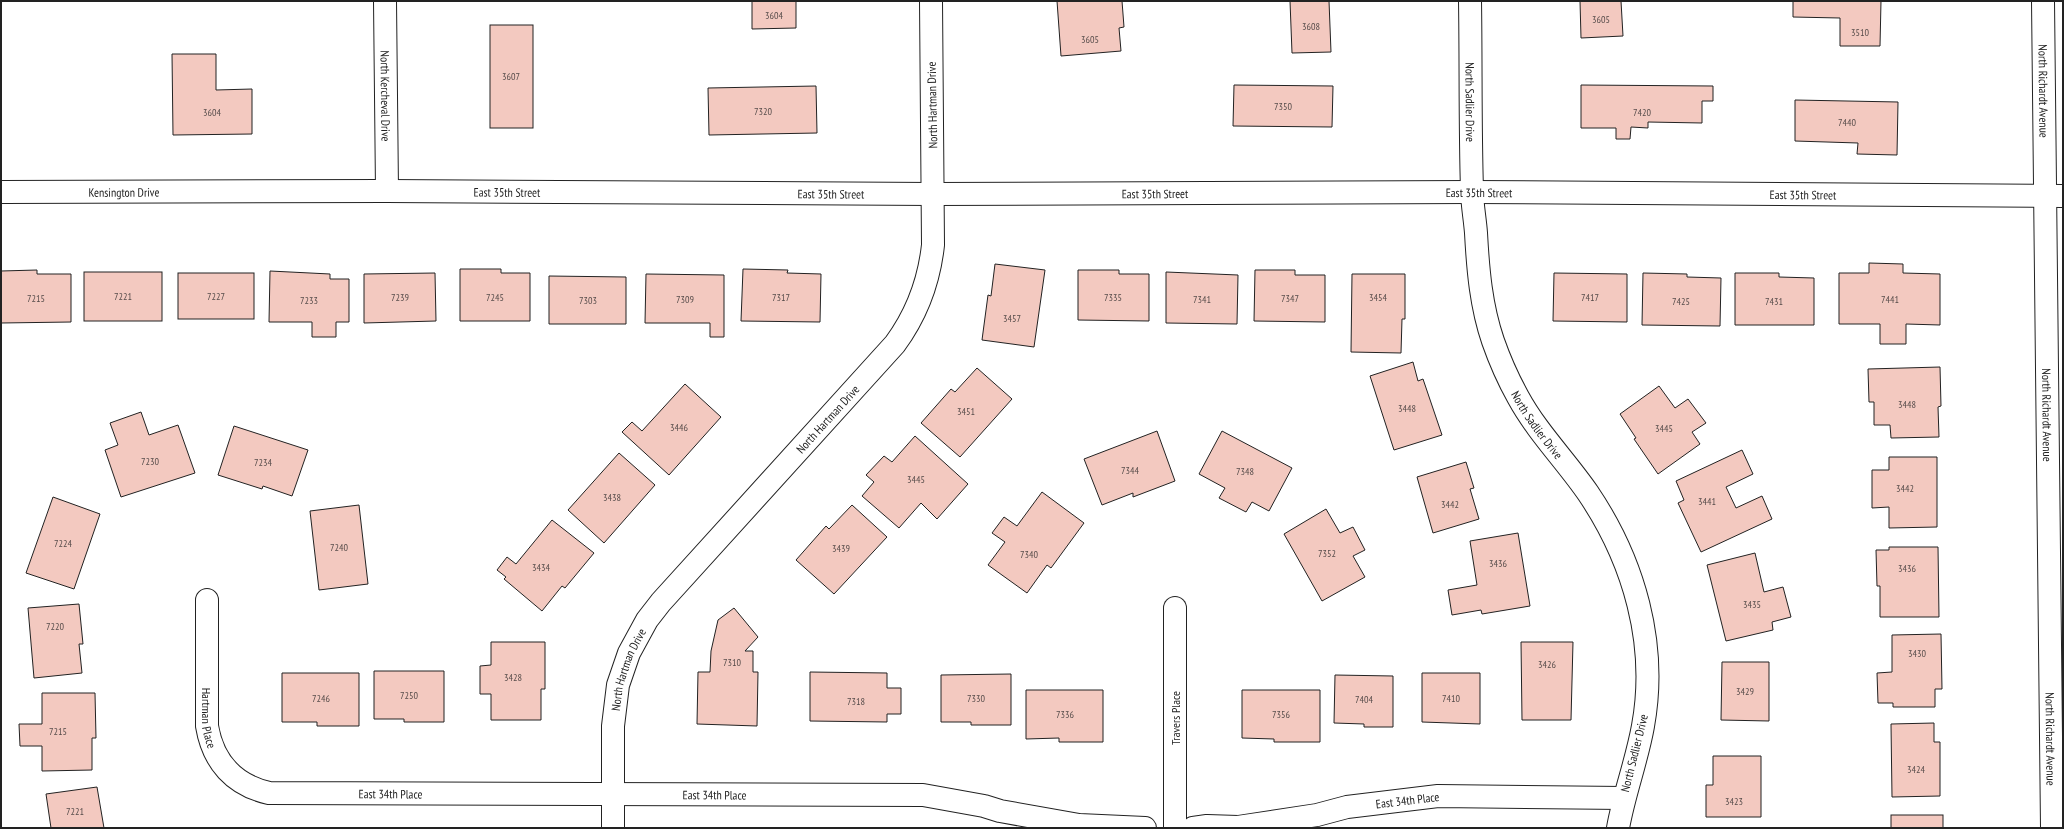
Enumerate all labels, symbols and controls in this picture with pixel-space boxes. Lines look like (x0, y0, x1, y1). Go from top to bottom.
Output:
house number: 3604 (765, 9, 784, 22)
house number: 3605 (1592, 13, 1610, 26)
house number: 3608 (1302, 20, 1320, 33)
house number: 3510 (1851, 26, 1870, 39)
house number: 3605 (1081, 33, 1099, 46)
street label: North Richardt Avenue (2036, 44, 2052, 138)
street label: North Kercheval Drive (378, 50, 394, 142)
street label: North Hartman Drive (924, 61, 940, 148)
street label: North Sadlier Drive (1463, 62, 1478, 142)
house number: 3607 (502, 70, 520, 83)
house number: 7350 (1274, 100, 1293, 113)
house number: 7320 (754, 105, 773, 118)
house number: 3604 (203, 106, 222, 119)
house number: 7420 (1633, 106, 1652, 119)
house number: 7440 (1838, 116, 1857, 129)
street label: Kensington Drive (89, 184, 160, 199)
street label: East 35th Street (474, 184, 541, 199)
street label: East 35th Street (1446, 184, 1513, 200)
street label: East 35th Street (798, 186, 865, 201)
street label: East 35th Street (1122, 186, 1189, 201)
street label: East 35th Street (1770, 187, 1837, 202)
house number: 7221 (114, 290, 132, 303)
house number: 7227 (207, 290, 225, 303)
house number: 7239 (391, 291, 409, 304)
house number: 7245 (486, 291, 504, 304)
house number: 7317 (772, 291, 790, 304)
house number: 7335 (1104, 291, 1122, 304)
house number: 3454 (1369, 291, 1388, 304)
house number: 7417 (1581, 291, 1599, 304)
house number: 7215 (27, 292, 45, 305)
house number: 7347 (1281, 292, 1299, 305)
house number: 7309 (676, 293, 694, 306)
house number: 7341 (1193, 293, 1211, 306)
house number: 7441 (1881, 293, 1899, 306)
house number: 7233 (300, 294, 318, 307)
house number: 7303 (579, 294, 597, 307)
house number: 7425 (1672, 295, 1690, 308)
house number: 7431 (1765, 295, 1783, 308)
house number: 3457 (1003, 312, 1021, 325)
street label: North Richardt Avenue (2039, 368, 2056, 462)
street label: North Hartman Drive (793, 381, 862, 456)
street label: North Sadlier Drive (1508, 388, 1566, 462)
house number: 3448 (1898, 398, 1916, 411)
house number: 3448 (1398, 402, 1416, 415)
house number: 3451 (957, 405, 975, 418)
house number: 3446 (670, 421, 689, 434)
house number: 3445 (1655, 422, 1673, 435)
house number: 7230 (141, 455, 160, 468)
house number: 7234 (254, 456, 273, 469)
house number: 7344 (1121, 464, 1140, 477)
house number: 7348 (1236, 465, 1254, 478)
house number: 3445 (907, 473, 925, 486)
house number: 3442 (1896, 482, 1914, 495)
house number: 3438 (603, 491, 621, 504)
house number: 3441 (1698, 495, 1716, 508)
house number: 3442 (1441, 498, 1459, 511)
house number: 7224 (54, 537, 73, 550)
house number: 7240 (330, 541, 349, 554)
house number: 3439 (832, 542, 850, 555)
house number: 7352 (1318, 547, 1336, 560)
house number: 7340 (1020, 548, 1039, 561)
house number: 3436 (1489, 557, 1508, 570)
house number: 3434 (532, 561, 551, 574)
house number: 3436 (1898, 562, 1917, 575)
house number: 3435 (1743, 598, 1761, 611)
house number: 7220 (46, 620, 65, 633)
street label: North Hartman Drive (607, 625, 649, 711)
house number: 3430 (1908, 647, 1927, 660)
house number: 7310 (723, 656, 742, 669)
house number: 3426 (1538, 658, 1557, 671)
house number: 3428 (504, 671, 522, 684)
house number: 3429 (1736, 685, 1754, 698)
street label: Hartman Place (200, 688, 220, 750)
house number: 7250 (400, 689, 419, 702)
street label: Travers Place (1168, 691, 1183, 745)
house number: 7246 (312, 692, 331, 705)
house number: 7330 (967, 692, 986, 705)
house number: 7410 (1442, 692, 1461, 705)
street label: North Richardt Avenue (2043, 692, 2059, 786)
house number: 7404 (1355, 693, 1374, 706)
house number: 7318 (847, 695, 865, 708)
house number: 7336 (1056, 708, 1075, 721)
house number: 7356 (1272, 708, 1291, 721)
street label: North Sadlier Drive (1617, 713, 1651, 793)
house number: 7215 (49, 725, 67, 738)
house number: 3424 (1907, 763, 1926, 776)
street label: East 34th Place (359, 786, 423, 801)
street label: East 34th Place (683, 787, 747, 802)
street label: East 34th Place (1375, 788, 1440, 811)
house number: 3423 (1725, 795, 1743, 808)
house number: 7221 (66, 805, 84, 818)

